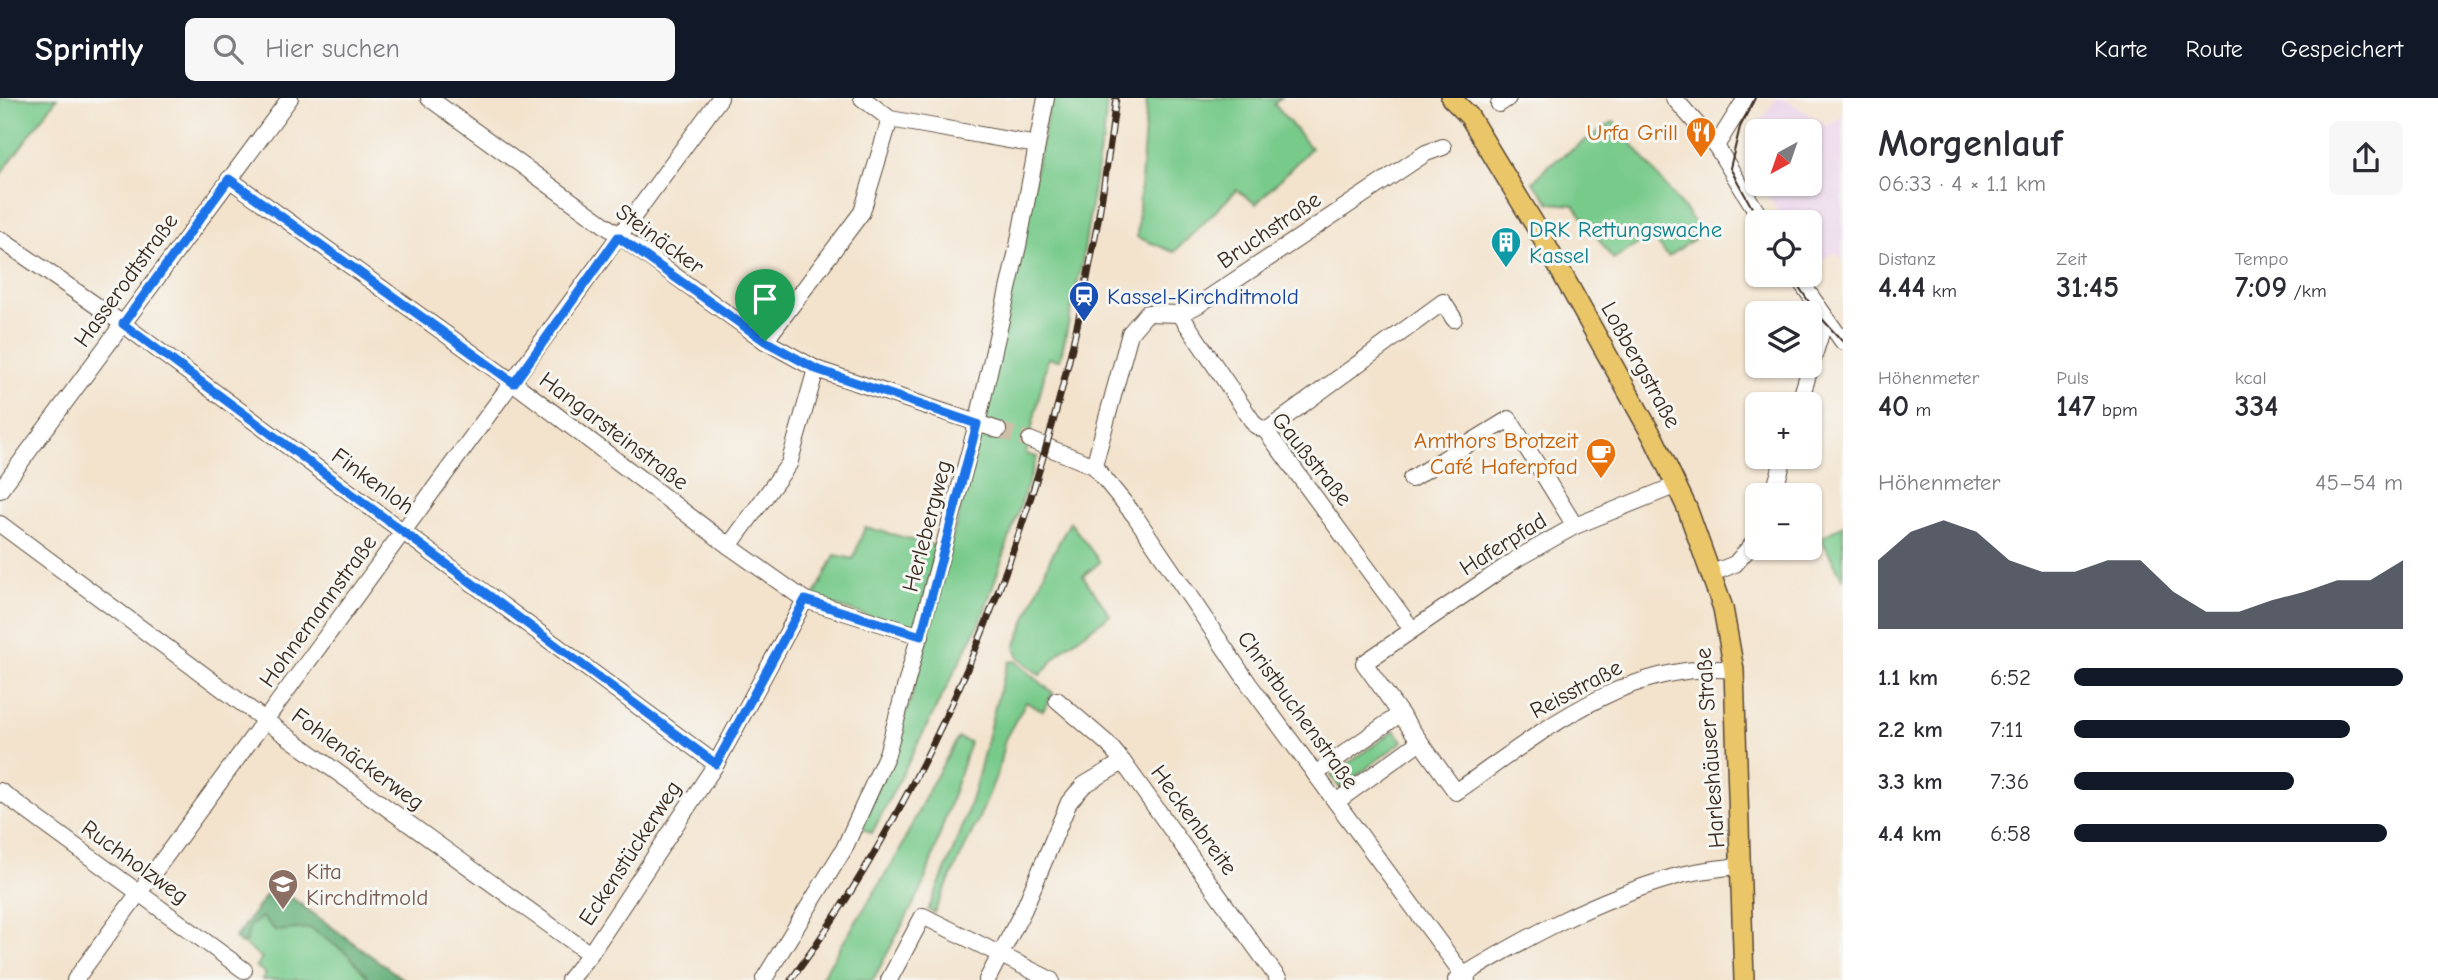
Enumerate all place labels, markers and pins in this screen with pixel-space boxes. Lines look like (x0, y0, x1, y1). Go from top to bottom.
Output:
restaurant icon: Urfa Grill (1684, 115, 1718, 159)
place label: Urfa Grill (1587, 119, 1678, 146)
place label: DRK Rettungswache Kassel (1529, 216, 1722, 269)
building icon: DRK Rettungswache Kassel (1489, 225, 1523, 269)
pin (735, 269, 795, 341)
station icon: Kassel-Kirchditmold (1067, 279, 1101, 323)
place label: Kassel-Kirchditmold (1107, 283, 1299, 310)
place label: Amthors Brotzeit Café Haferpfad (1414, 427, 1579, 480)
cafe icon: Amthors Brotzeit Café Haferpfad (1584, 436, 1618, 480)
place label: Kita Kirchditmold (306, 858, 428, 911)
school or university icon: Kita Kirchditmold (266, 867, 300, 911)

